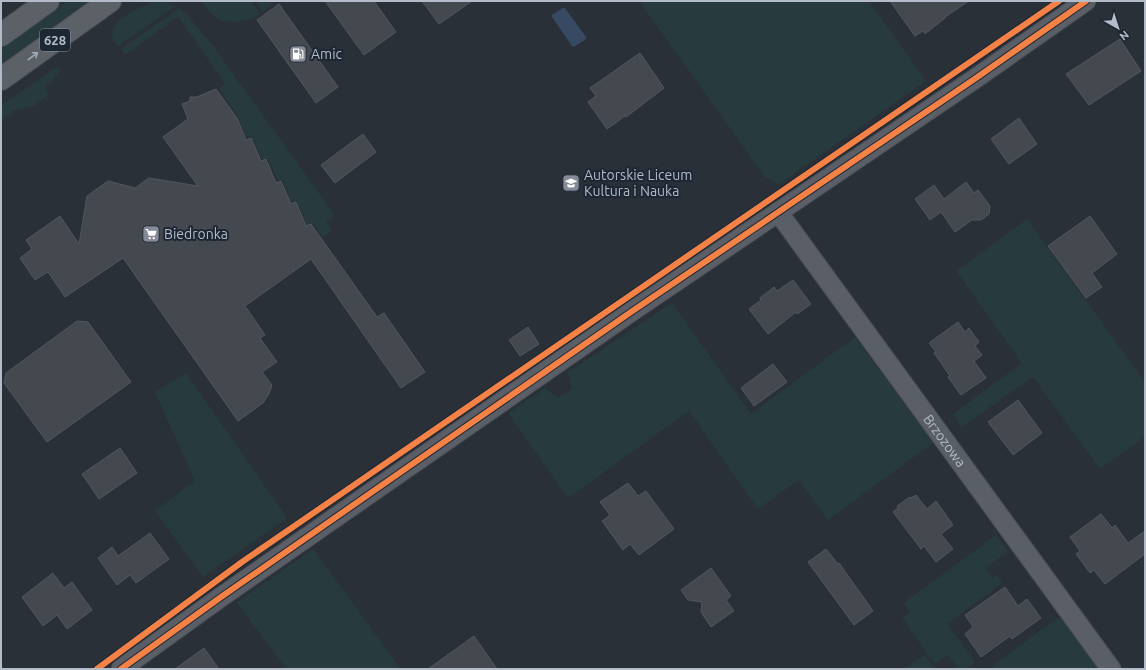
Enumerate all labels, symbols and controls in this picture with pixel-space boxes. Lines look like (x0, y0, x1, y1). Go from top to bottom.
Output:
north arrow (1098, 8, 1138, 48)
road number: 628 (40, 29, 70, 51)
text: N (1117, 29, 1131, 43)
fuel station icon: Amic (288, 44, 308, 64)
place label: Amic (311, 46, 343, 62)
one-way arrow (27, 52, 38, 60)
place label: Autorskie Liceum Kultura i Nauka (584, 167, 692, 199)
school or university icon: Autorskie Liceum Kultura i Nauka (561, 173, 581, 193)
supermarket icon: Biedronka (141, 224, 161, 244)
place label: Biedronka (164, 226, 228, 242)
street label: Brzozowa (920, 411, 969, 470)

